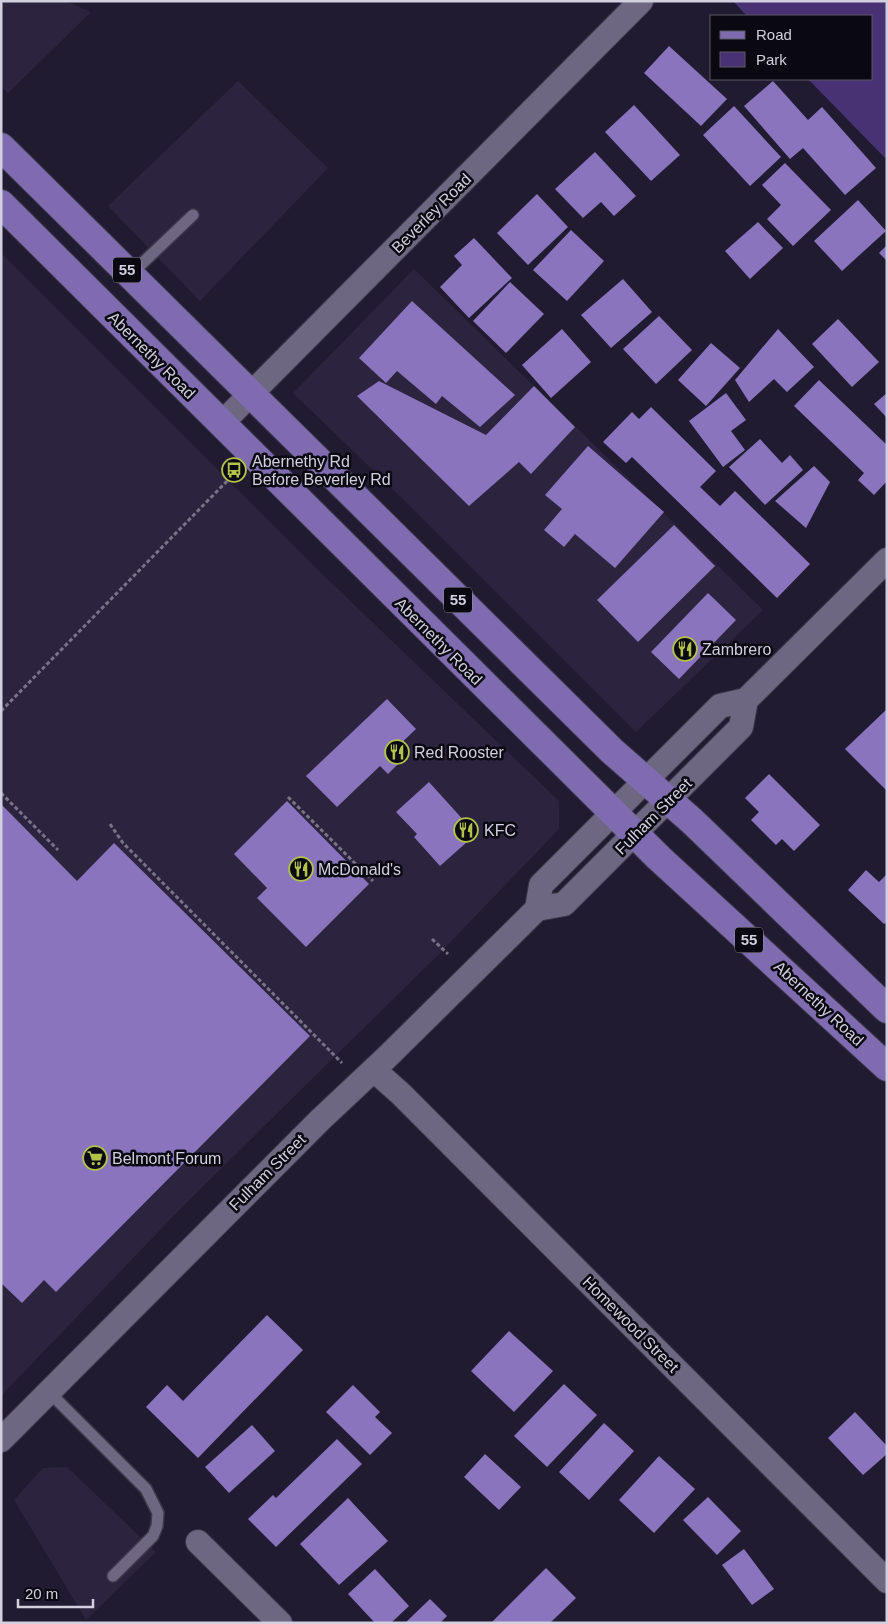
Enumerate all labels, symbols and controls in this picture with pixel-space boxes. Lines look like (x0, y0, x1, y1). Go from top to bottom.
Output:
legend (710, 15, 873, 80)
text: Road (756, 26, 792, 43)
text: Park (756, 51, 787, 68)
street label: Beverley Road (388, 170, 474, 256)
road number: 55 (113, 258, 141, 282)
street label: Abernethy Road (105, 308, 199, 402)
place label: Abernethy Rd Before Beverley Rd (252, 453, 391, 488)
bus stop icon: Abernethy Rd Before Beverley Rd (221, 457, 247, 483)
road number: 55 (444, 588, 472, 612)
street label: Abernethy Road (392, 594, 486, 688)
restaurant icon: Zambrero (672, 636, 698, 662)
place label: Zambrero (702, 641, 771, 658)
restaurant icon: Red Rooster (384, 739, 410, 765)
place label: Red Rooster (414, 744, 504, 761)
street label: Fulham Street (612, 774, 695, 858)
restaurant icon: KFC (453, 817, 479, 843)
place label: KFC (484, 822, 516, 839)
restaurant icon: McDonald's (288, 856, 314, 882)
place label: McDonald's (318, 861, 401, 878)
road number: 55 (735, 928, 763, 952)
street label: Abernethy Road (771, 958, 867, 1049)
street label: Fulham Street (226, 1130, 309, 1214)
supermarket icon: Belmont Forum (82, 1145, 108, 1171)
place label: Belmont Forum (112, 1150, 221, 1167)
street label: Homewood Street (579, 1273, 682, 1376)
scale bar (18, 1576, 92, 1608)
text: 20 m (25, 1585, 58, 1602)

